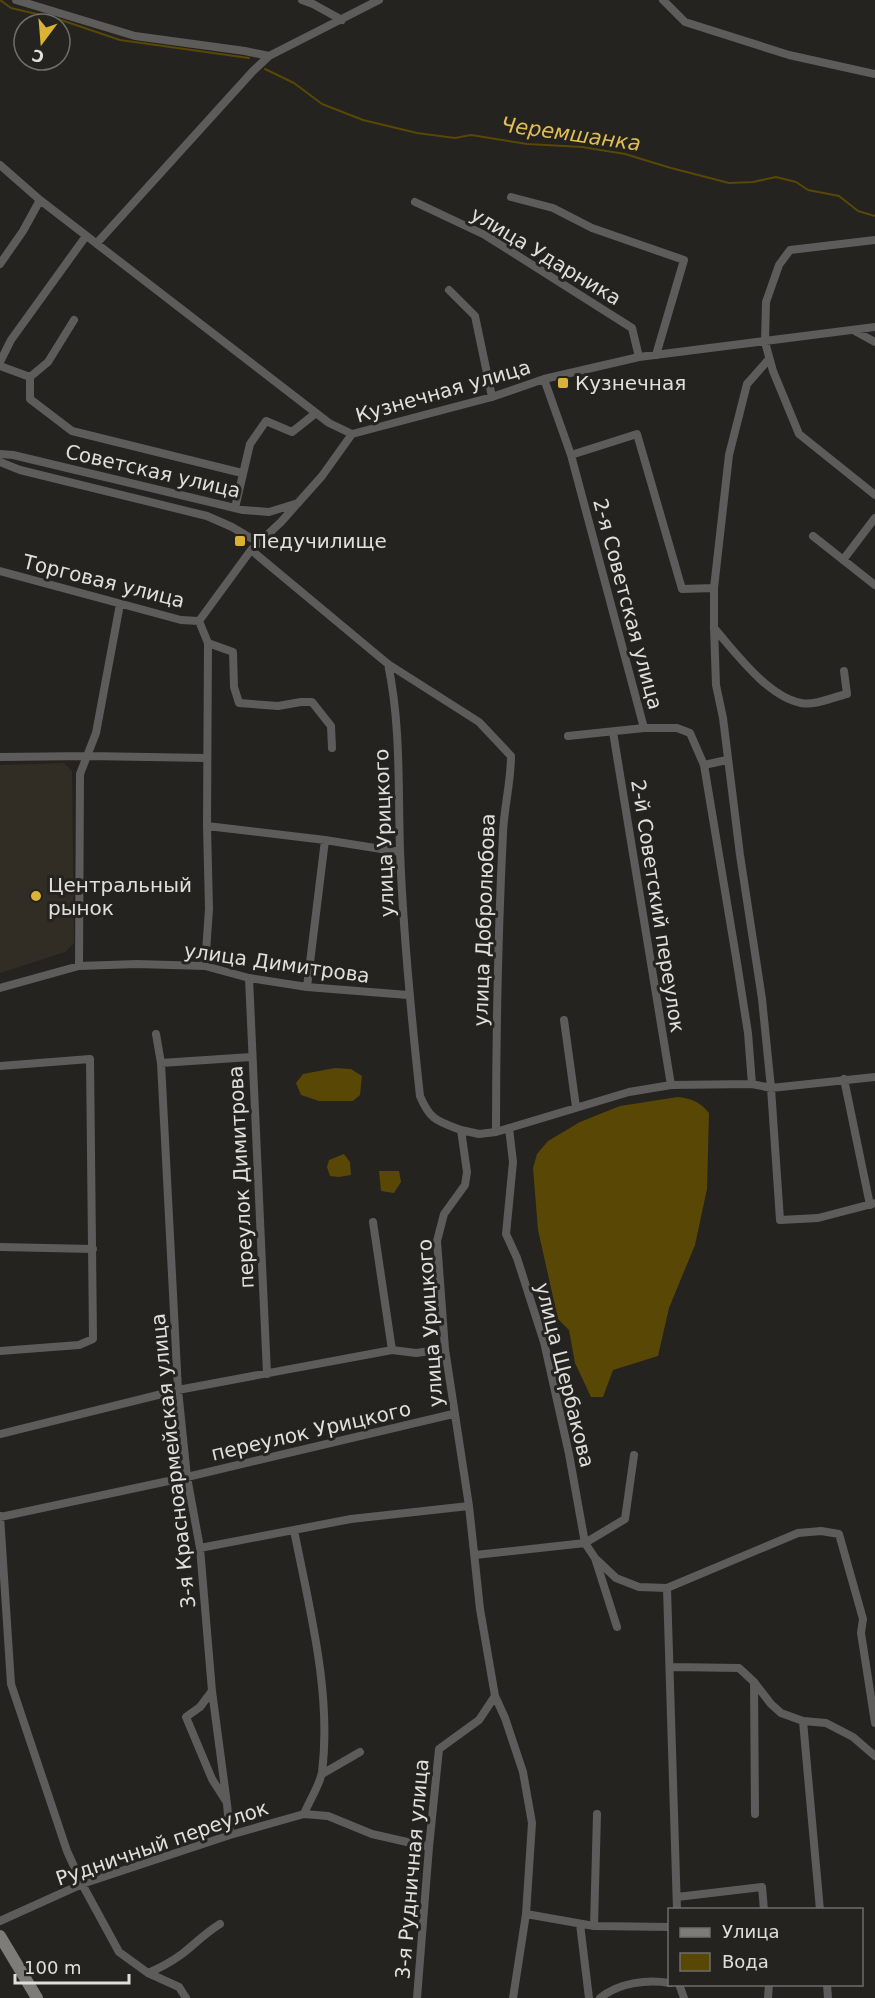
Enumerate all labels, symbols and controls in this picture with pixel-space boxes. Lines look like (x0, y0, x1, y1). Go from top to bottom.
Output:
north arrow (12, 12, 72, 72)
text: С (30, 45, 46, 67)
water label: Черемшанка (500, 112, 642, 156)
street label: улица Ударника (466, 202, 626, 310)
street label: Кузнечная улица (353, 355, 533, 427)
place label: Кузнечная (575, 371, 686, 395)
marker: Кузнечная (556, 376, 570, 390)
street label: Советская улица (63, 439, 243, 503)
street label: 2-я Советская улица (588, 496, 668, 712)
place label: Педучилище (252, 529, 387, 553)
marker: Педучилище (233, 534, 247, 548)
street label: Торговая улица (20, 549, 187, 613)
street label: улица Урицкого (369, 748, 399, 918)
street label: 2-й Советский переулок (626, 778, 690, 1034)
street label: улица Добролюбова (468, 813, 500, 1027)
place label: Центральный рынок (48, 873, 192, 920)
marker: Центральный рынок (29, 889, 43, 903)
street label: улица Димитрова (183, 938, 371, 988)
street label: переулок Димитрова (223, 1065, 259, 1289)
street label: улица Урицкого (412, 1238, 448, 1408)
street label: улица Щербакова (530, 1280, 600, 1470)
street label: 3-я Красноармейская улица (146, 1312, 200, 1610)
street label: переулок Урицкого (209, 1396, 413, 1466)
street label: 3-я Рудничная улица (390, 1758, 434, 1980)
street label: Рудничный переулок (53, 1795, 271, 1891)
legend (668, 1908, 863, 1986)
text: Улица (722, 1921, 779, 1942)
scale bar (15, 1947, 129, 1985)
text: Вода (722, 1951, 769, 1972)
text: 100 m (24, 1957, 82, 1978)

